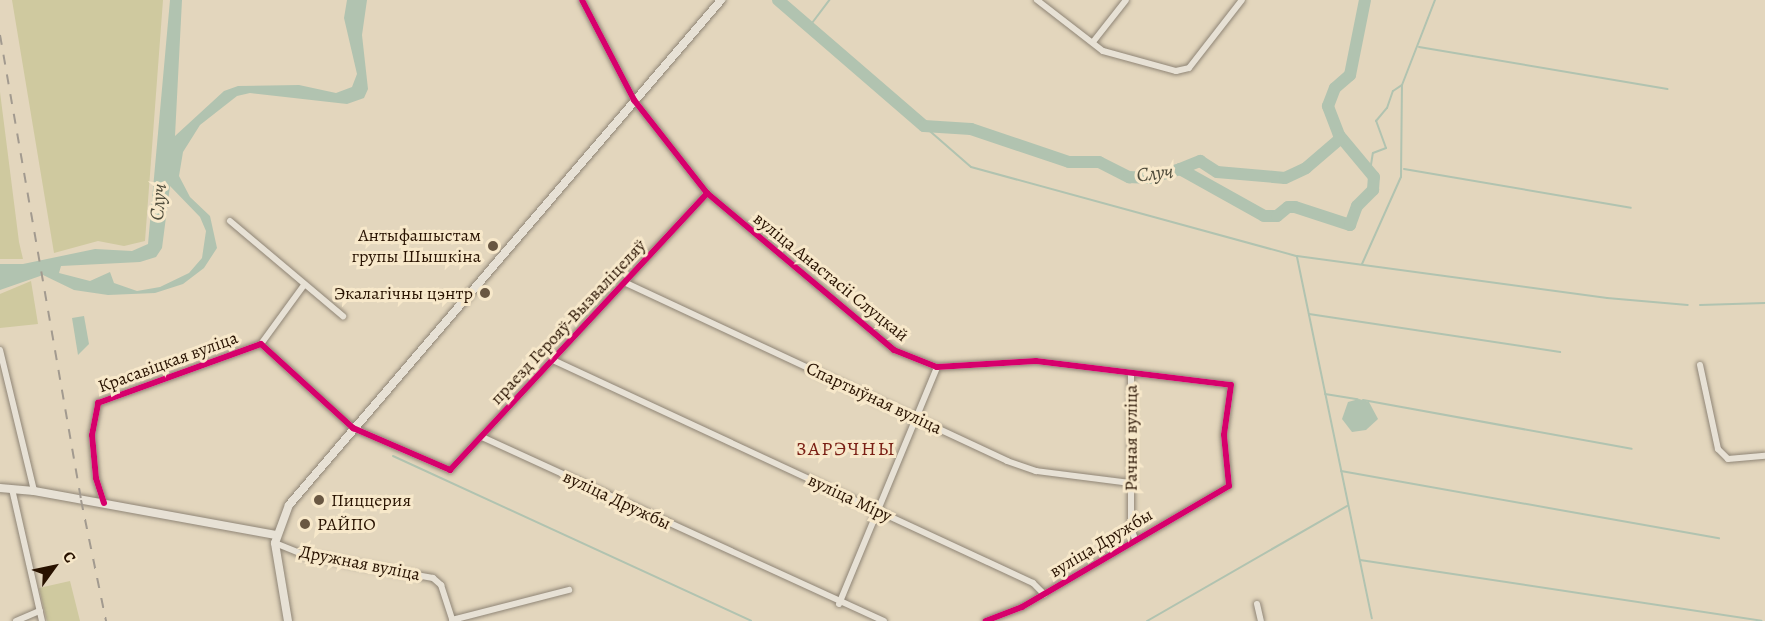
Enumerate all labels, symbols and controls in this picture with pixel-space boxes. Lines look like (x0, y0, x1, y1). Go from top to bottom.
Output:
water label: Случ (1135, 159, 1175, 187)
water label: Случ (144, 183, 172, 221)
street label: вуліца Анастасіі Слуцкай (749, 208, 913, 346)
place label: Антыфашыстам групы Шышкіна (351, 225, 481, 268)
street label: праезд Герояў-Вызваліцеляў (486, 235, 650, 409)
marker: Антыфашыстам групы Шышкіна (486, 239, 500, 253)
place label: Экалагічны цэнтр (334, 282, 473, 304)
marker: Экалагічны цэнтр (478, 286, 492, 300)
street label: Красавіцкая вуліца (95, 327, 241, 397)
street label: Спартыўная вуліца (803, 357, 945, 439)
street label: Рачная вуліца (1120, 385, 1142, 491)
district label: ЗАРЭЧНЫ (796, 436, 896, 460)
street label: вуліца Дружбы (560, 466, 674, 534)
street label: вуліца Міру (805, 469, 895, 527)
place label: Пиццерия (331, 489, 411, 511)
marker: Пиццерия (312, 493, 326, 507)
street label: вуліца Дружбы (1046, 504, 1156, 582)
place label: РАЙПО (317, 513, 376, 535)
marker: РАЙПО (298, 517, 312, 531)
north arrow (24, 537, 84, 597)
street label: Дружная вуліца (298, 541, 422, 585)
text: С (57, 547, 81, 567)

